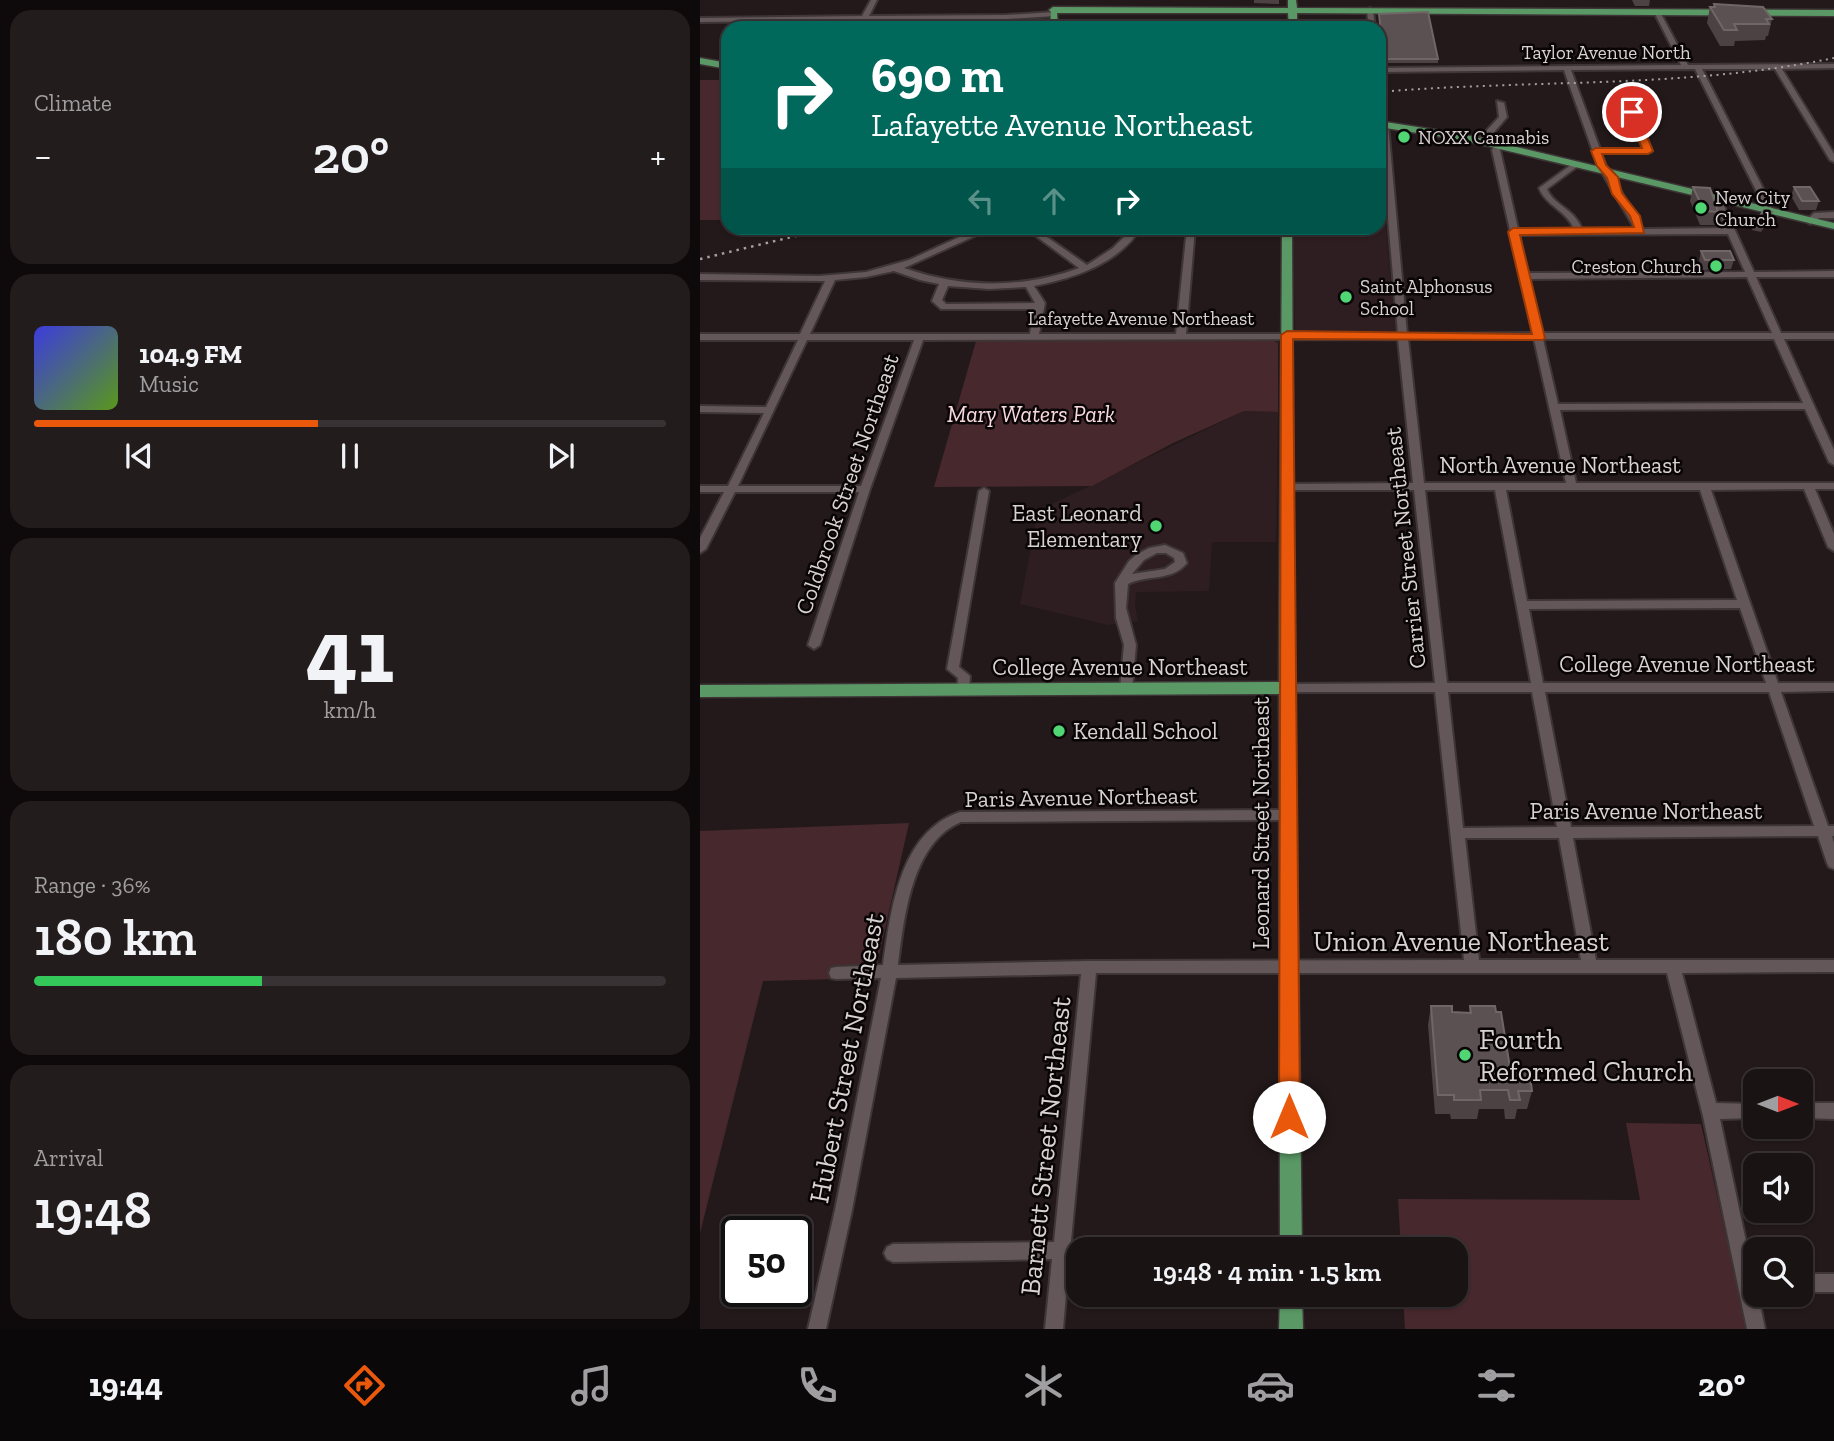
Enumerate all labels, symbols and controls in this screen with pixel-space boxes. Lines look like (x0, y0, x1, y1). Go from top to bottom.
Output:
street label: Taylor Avenue North (1521, 41, 1691, 64)
text: 690 m (871, 46, 1004, 105)
icon: right (756, 49, 847, 140)
pin (1602, 82, 1662, 142)
text: Climate (34, 89, 112, 117)
icon: arrive (1613, 93, 1651, 131)
text: Lafayette Avenue Northeast (871, 106, 1253, 144)
text: 20° (312, 124, 389, 186)
place label: NOXX Cannabis (1418, 126, 1549, 149)
marker: NOXX Cannabis (1396, 129, 1412, 145)
text: − (34, 133, 52, 179)
text: + (650, 133, 666, 179)
icon: left (962, 182, 1000, 220)
icon: ahead (1035, 182, 1073, 220)
icon: right (1108, 182, 1146, 220)
place label: New City Church (1715, 186, 1790, 231)
marker: New City Church (1693, 200, 1709, 216)
place label: Creston Church (1572, 255, 1702, 278)
marker: Creston Church (1708, 258, 1724, 274)
place label: Saint Alphonsus School (1360, 275, 1493, 320)
marker: Saint Alphonsus School (1338, 289, 1354, 305)
street label: Lafayette Avenue Northeast (1028, 307, 1254, 330)
text: 104.9 FM (139, 338, 242, 370)
street label: Coldbrook Street Northeast (789, 350, 905, 618)
text: Music (139, 370, 199, 398)
park label: Mary Waters Park (947, 400, 1115, 428)
street label: Carrier Street Northeast (1378, 425, 1432, 670)
icon: previous (120, 437, 158, 475)
icon: pause (331, 437, 369, 475)
icon: next (542, 437, 580, 475)
street label: North Avenue Northeast (1439, 451, 1681, 479)
place label: East Leonard Elementary (1012, 499, 1142, 553)
marker: East Leonard Elementary (1148, 518, 1164, 534)
text: 41 (306, 596, 394, 705)
street label: College Avenue Northeast (1559, 650, 1815, 678)
street label: College Avenue Northeast (992, 653, 1248, 681)
text: km/h (324, 696, 376, 724)
street label: Leonard Street Northeast (1247, 696, 1275, 949)
place label: Kendall School (1073, 717, 1218, 745)
marker: Kendall School (1051, 723, 1067, 739)
street label: Paris Avenue Northeast (964, 781, 1198, 813)
street label: Paris Avenue Northeast (1530, 797, 1763, 825)
text: Range · 36% (34, 871, 151, 899)
text: 180 km (34, 906, 197, 968)
street label: Hubert Street Northeast (802, 910, 891, 1206)
street label: Union Avenue Northeast (1313, 925, 1610, 958)
street label: Barnett Street Northeast (1013, 994, 1078, 1297)
place label: Fourth Reformed Church (1479, 1023, 1693, 1088)
marker: Fourth Reformed Church (1457, 1047, 1473, 1063)
north arrow (1743, 1069, 1813, 1139)
map controls (1743, 1069, 1813, 1307)
position arrow (1252, 1080, 1326, 1154)
text: Arrival (34, 1144, 103, 1172)
button: sound (1743, 1153, 1813, 1223)
text: 19:48 (34, 1179, 152, 1241)
speed limit sign: 50 (721, 1216, 812, 1307)
button: search (1743, 1237, 1813, 1307)
text: 19:48 · 4 min · 1.5 km (1153, 1256, 1381, 1288)
icon: directions (340, 1361, 389, 1410)
icon: music (567, 1361, 616, 1410)
icon: phone (793, 1361, 842, 1410)
icon: climate (1019, 1361, 1068, 1410)
icon: car (1246, 1361, 1295, 1410)
icon: filters (1472, 1361, 1521, 1410)
text: 19:44 (89, 1366, 163, 1404)
text: 20° (1698, 1366, 1745, 1404)

